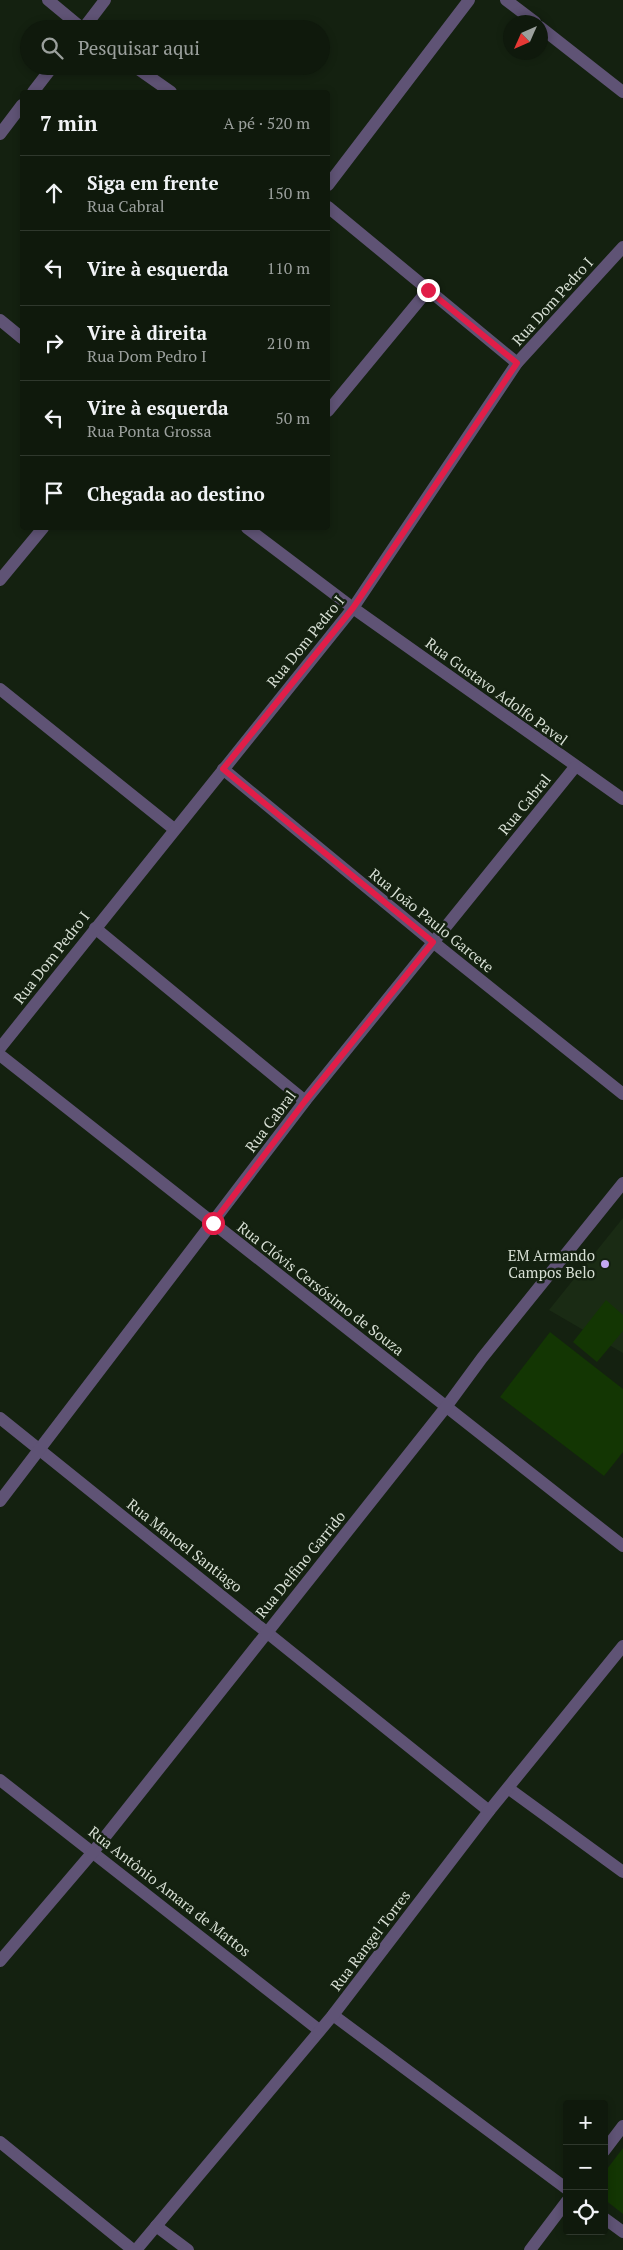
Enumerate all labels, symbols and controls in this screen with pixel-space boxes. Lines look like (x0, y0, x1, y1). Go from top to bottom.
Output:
north arrow (503, 15, 548, 60)
search box (20, 20, 330, 75)
icon: search (38, 34, 66, 62)
text: Pesquisar aqui (78, 35, 200, 60)
text: 7 min (40, 109, 97, 137)
text: A pé · 520 m (223, 112, 310, 134)
text: Siga em frente (87, 170, 219, 195)
icon: ahead (40, 179, 68, 207)
text: 150 m (267, 182, 310, 204)
text: Rua Cabral (87, 195, 165, 217)
street label: Rua Dom Pedro I (507, 253, 597, 349)
icon: left (40, 254, 68, 282)
text: Vire à esquerda (87, 256, 229, 281)
text: 110 m (267, 257, 310, 279)
route end (417, 279, 440, 302)
text: Vire à direita (87, 320, 207, 345)
icon: right (40, 329, 68, 357)
text: 210 m (267, 332, 310, 354)
text: Rua Dom Pedro I (87, 345, 207, 367)
text: Vire à esquerda (87, 395, 229, 420)
icon: left (40, 404, 68, 432)
text: 50 m (275, 407, 310, 429)
text: Rua Ponta Grossa (87, 420, 212, 442)
icon: arrive (40, 479, 68, 507)
text: Chegada ao destino (87, 481, 265, 506)
street label: Rua Dom Pedro I (262, 591, 348, 691)
street label: Rua Gustavo Adolfo Pavel (422, 633, 572, 749)
street label: Rua Cabral (493, 769, 555, 839)
street label: Rua João Paulo Garcete (366, 863, 498, 977)
street label: Rua Dom Pedro I (9, 907, 93, 1007)
street label: Rua Cabral (240, 1086, 300, 1156)
route start (202, 1212, 225, 1235)
street label: Rua Clóvis Cersósimo de Souza (233, 1217, 409, 1360)
place label: EM Armando Campos Belo (508, 1245, 595, 1282)
marker: EM Armando Campos Belo (599, 1258, 611, 1270)
street label: Rua Manoel Santiago (123, 1494, 247, 1596)
street label: Rua Delfino Garrido (251, 1506, 349, 1622)
street label: Rua Antônio Amara de Mattos (85, 1821, 255, 1961)
street label: Rua Rangel Torres (326, 1886, 414, 1994)
map controls (563, 2100, 608, 2235)
button: + (563, 2100, 608, 2145)
button: − (563, 2145, 608, 2190)
button: locate (563, 2190, 608, 2235)

